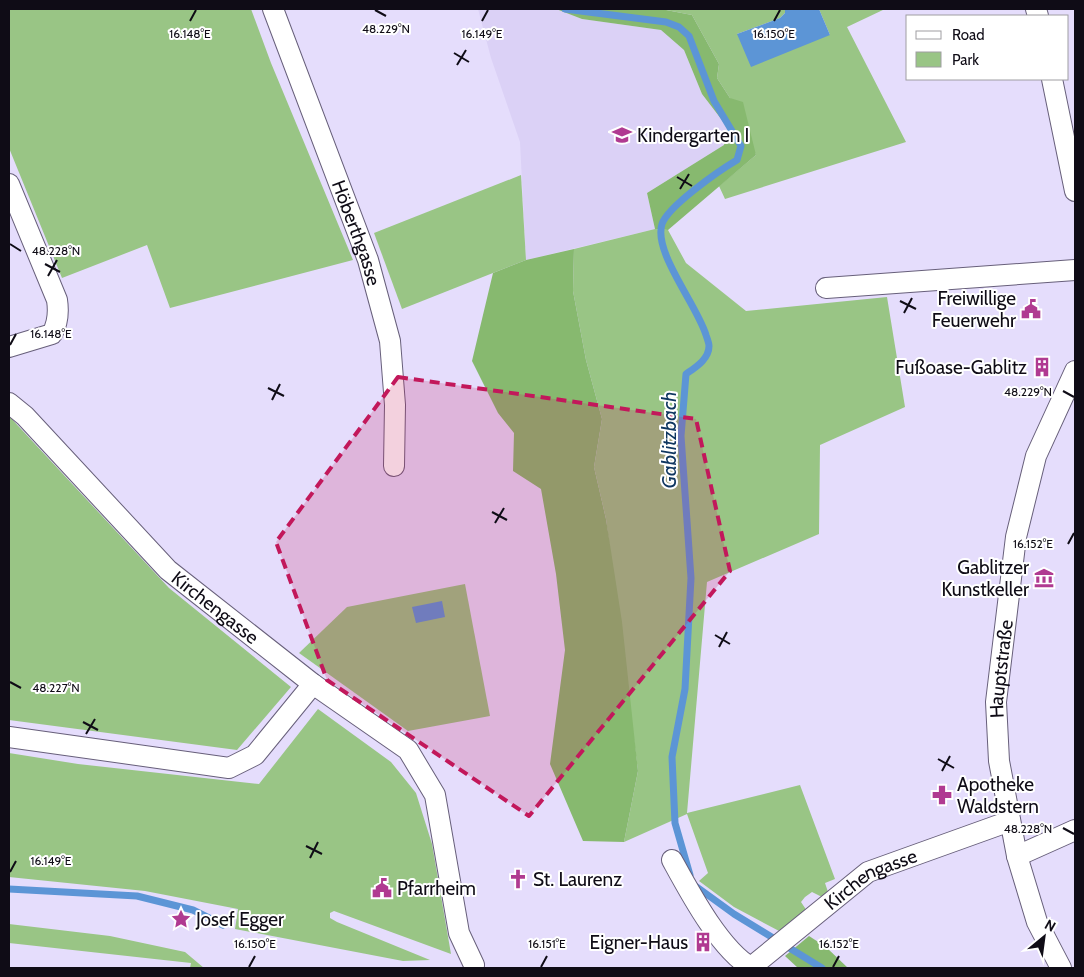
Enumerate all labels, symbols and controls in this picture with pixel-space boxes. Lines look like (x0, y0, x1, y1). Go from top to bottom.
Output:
legend (906, 15, 1069, 80)
text: 48.229°N (362, 21, 410, 36)
text: 16.148°E (169, 26, 211, 41)
text: 16.149°E (462, 26, 503, 41)
text: 16.150°E (753, 26, 795, 41)
text: Road (952, 26, 985, 44)
text: Park (952, 51, 979, 69)
school or university icon: Kindergarten I (611, 124, 633, 146)
place label: Kindergarten I (637, 124, 749, 147)
street label: Höberthgasse (327, 177, 386, 288)
text: 48.228°N (32, 243, 80, 258)
place label: Freiwillige Feuerwehr (932, 287, 1016, 332)
public building icon: Freiwillige Feuerwehr (1020, 298, 1042, 320)
text: 16.148°E (30, 326, 72, 341)
place label: Fußoase-Gablitz (895, 356, 1027, 379)
building icon: Fußoase-Gablitz (1031, 356, 1053, 378)
text: 48.229°N (1004, 384, 1052, 399)
water label: Gablitzbach (657, 392, 681, 488)
text: 16.152°E (1013, 536, 1053, 551)
place label: Gablitzer Kunstkeller (941, 556, 1029, 601)
street label: Kirchengasse (167, 566, 264, 649)
museum icon: Gablitzer Kunstkeller (1033, 567, 1055, 589)
street label: Hauptstraße (984, 618, 1017, 719)
text: 48.227°N (32, 680, 80, 695)
place label: Apotheke Waldstern (957, 773, 1039, 818)
pharmacy icon: Apotheke Waldstern (931, 784, 953, 806)
text: 48.228°N (1004, 821, 1052, 836)
street label: Kirchengasse (819, 844, 920, 915)
text: 16.149°E (31, 853, 72, 868)
church icon: St. Laurenz (507, 868, 529, 890)
place label: St. Laurenz (533, 868, 622, 891)
public building icon: Pfarrheim (371, 877, 393, 899)
place label: Pfarrheim (397, 877, 476, 900)
place icon: Josef Egger (170, 908, 192, 930)
place label: Josef Egger (195, 908, 284, 931)
north arrow (1019, 912, 1069, 962)
text: N (1042, 915, 1059, 936)
place label: Eigner-Haus (589, 931, 688, 954)
building icon: Eigner-Haus (692, 931, 714, 953)
text: 16.150°E (234, 936, 276, 951)
text: 16.151°E (528, 936, 566, 951)
text: 16.152°E (819, 936, 859, 951)

